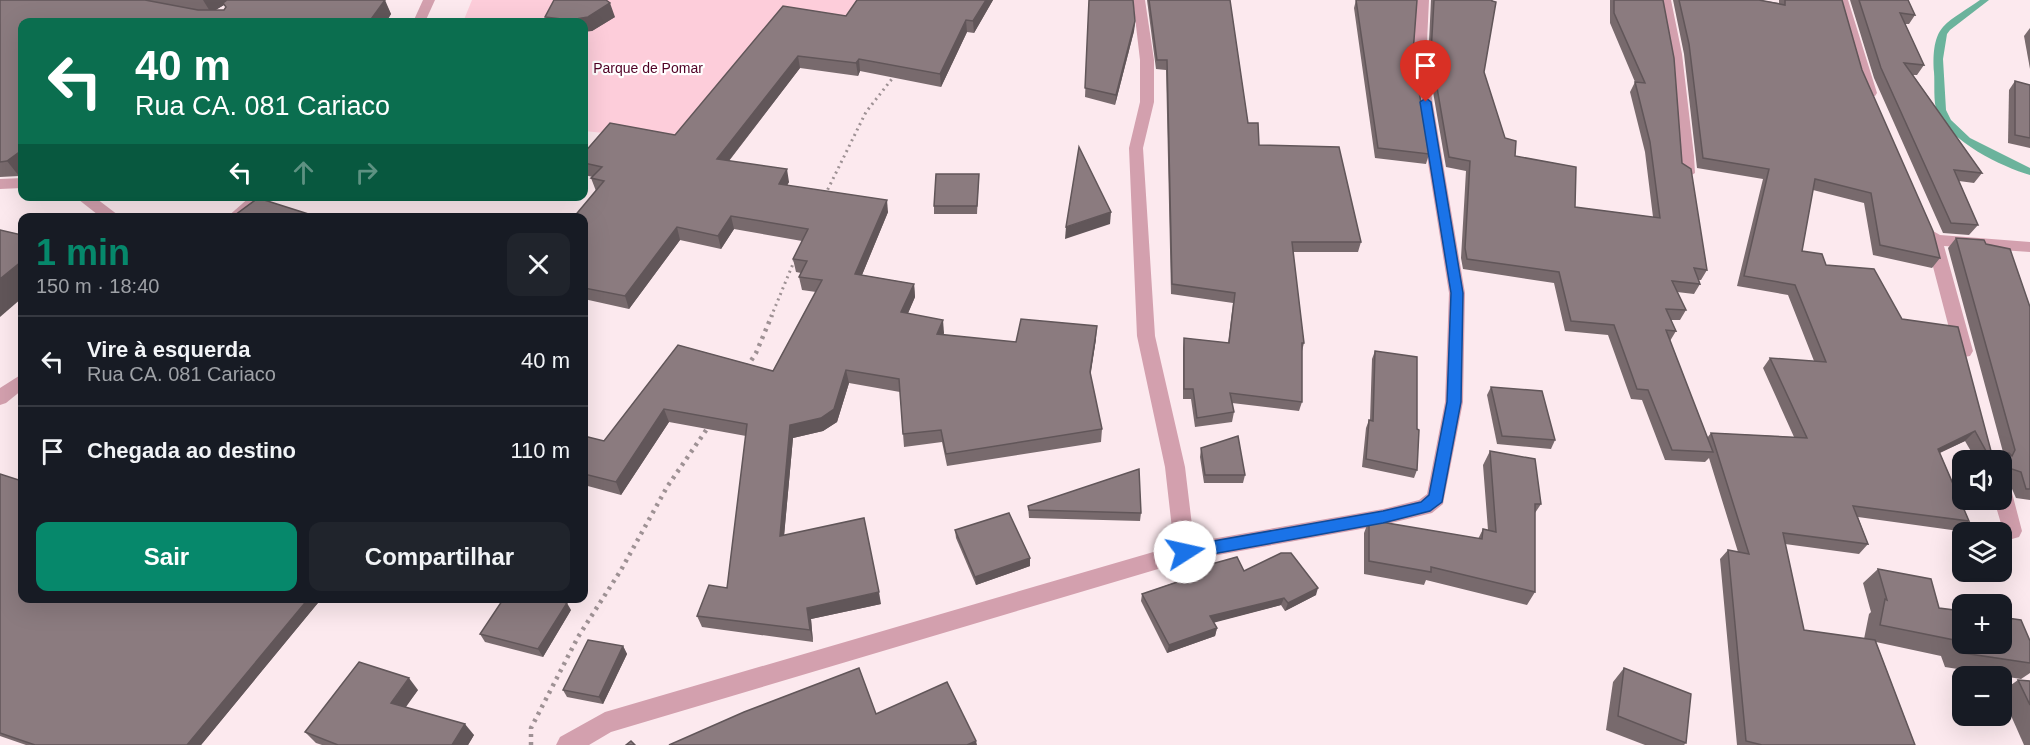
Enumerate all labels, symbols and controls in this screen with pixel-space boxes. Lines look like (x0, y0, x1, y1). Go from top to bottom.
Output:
pin (1400, 40, 1451, 102)
icon: left (36, 42, 114, 120)
text: 40 m (135, 42, 231, 89)
icon: arrive (1409, 49, 1442, 82)
park label: Parque de Pomar (593, 60, 703, 76)
text: Rua CA. 081 Cariaco (135, 91, 390, 121)
icon: left (224, 156, 257, 189)
icon: ahead (287, 156, 320, 189)
icon: right (350, 156, 383, 189)
text: 1 min (36, 232, 130, 273)
button: close (507, 233, 570, 296)
text: 150 m · 18:40 (36, 275, 159, 297)
text: Vire à esquerda (87, 337, 250, 362)
icon: left (36, 345, 69, 378)
text: 40 m (521, 348, 570, 373)
text: Rua CA. 081 Cariaco (87, 363, 276, 385)
icon: arrive (36, 435, 69, 468)
text: Chegada ao destino (87, 438, 296, 463)
text: 110 m (510, 438, 570, 463)
map controls (1952, 450, 2012, 726)
button: sound (1952, 450, 2012, 510)
position arrow (1153, 520, 1217, 584)
button: Sair (36, 522, 297, 591)
button: Compartilhar (309, 522, 570, 591)
button: layers (1952, 522, 2012, 582)
button: + (1952, 594, 2012, 654)
button: − (1952, 666, 2012, 726)

